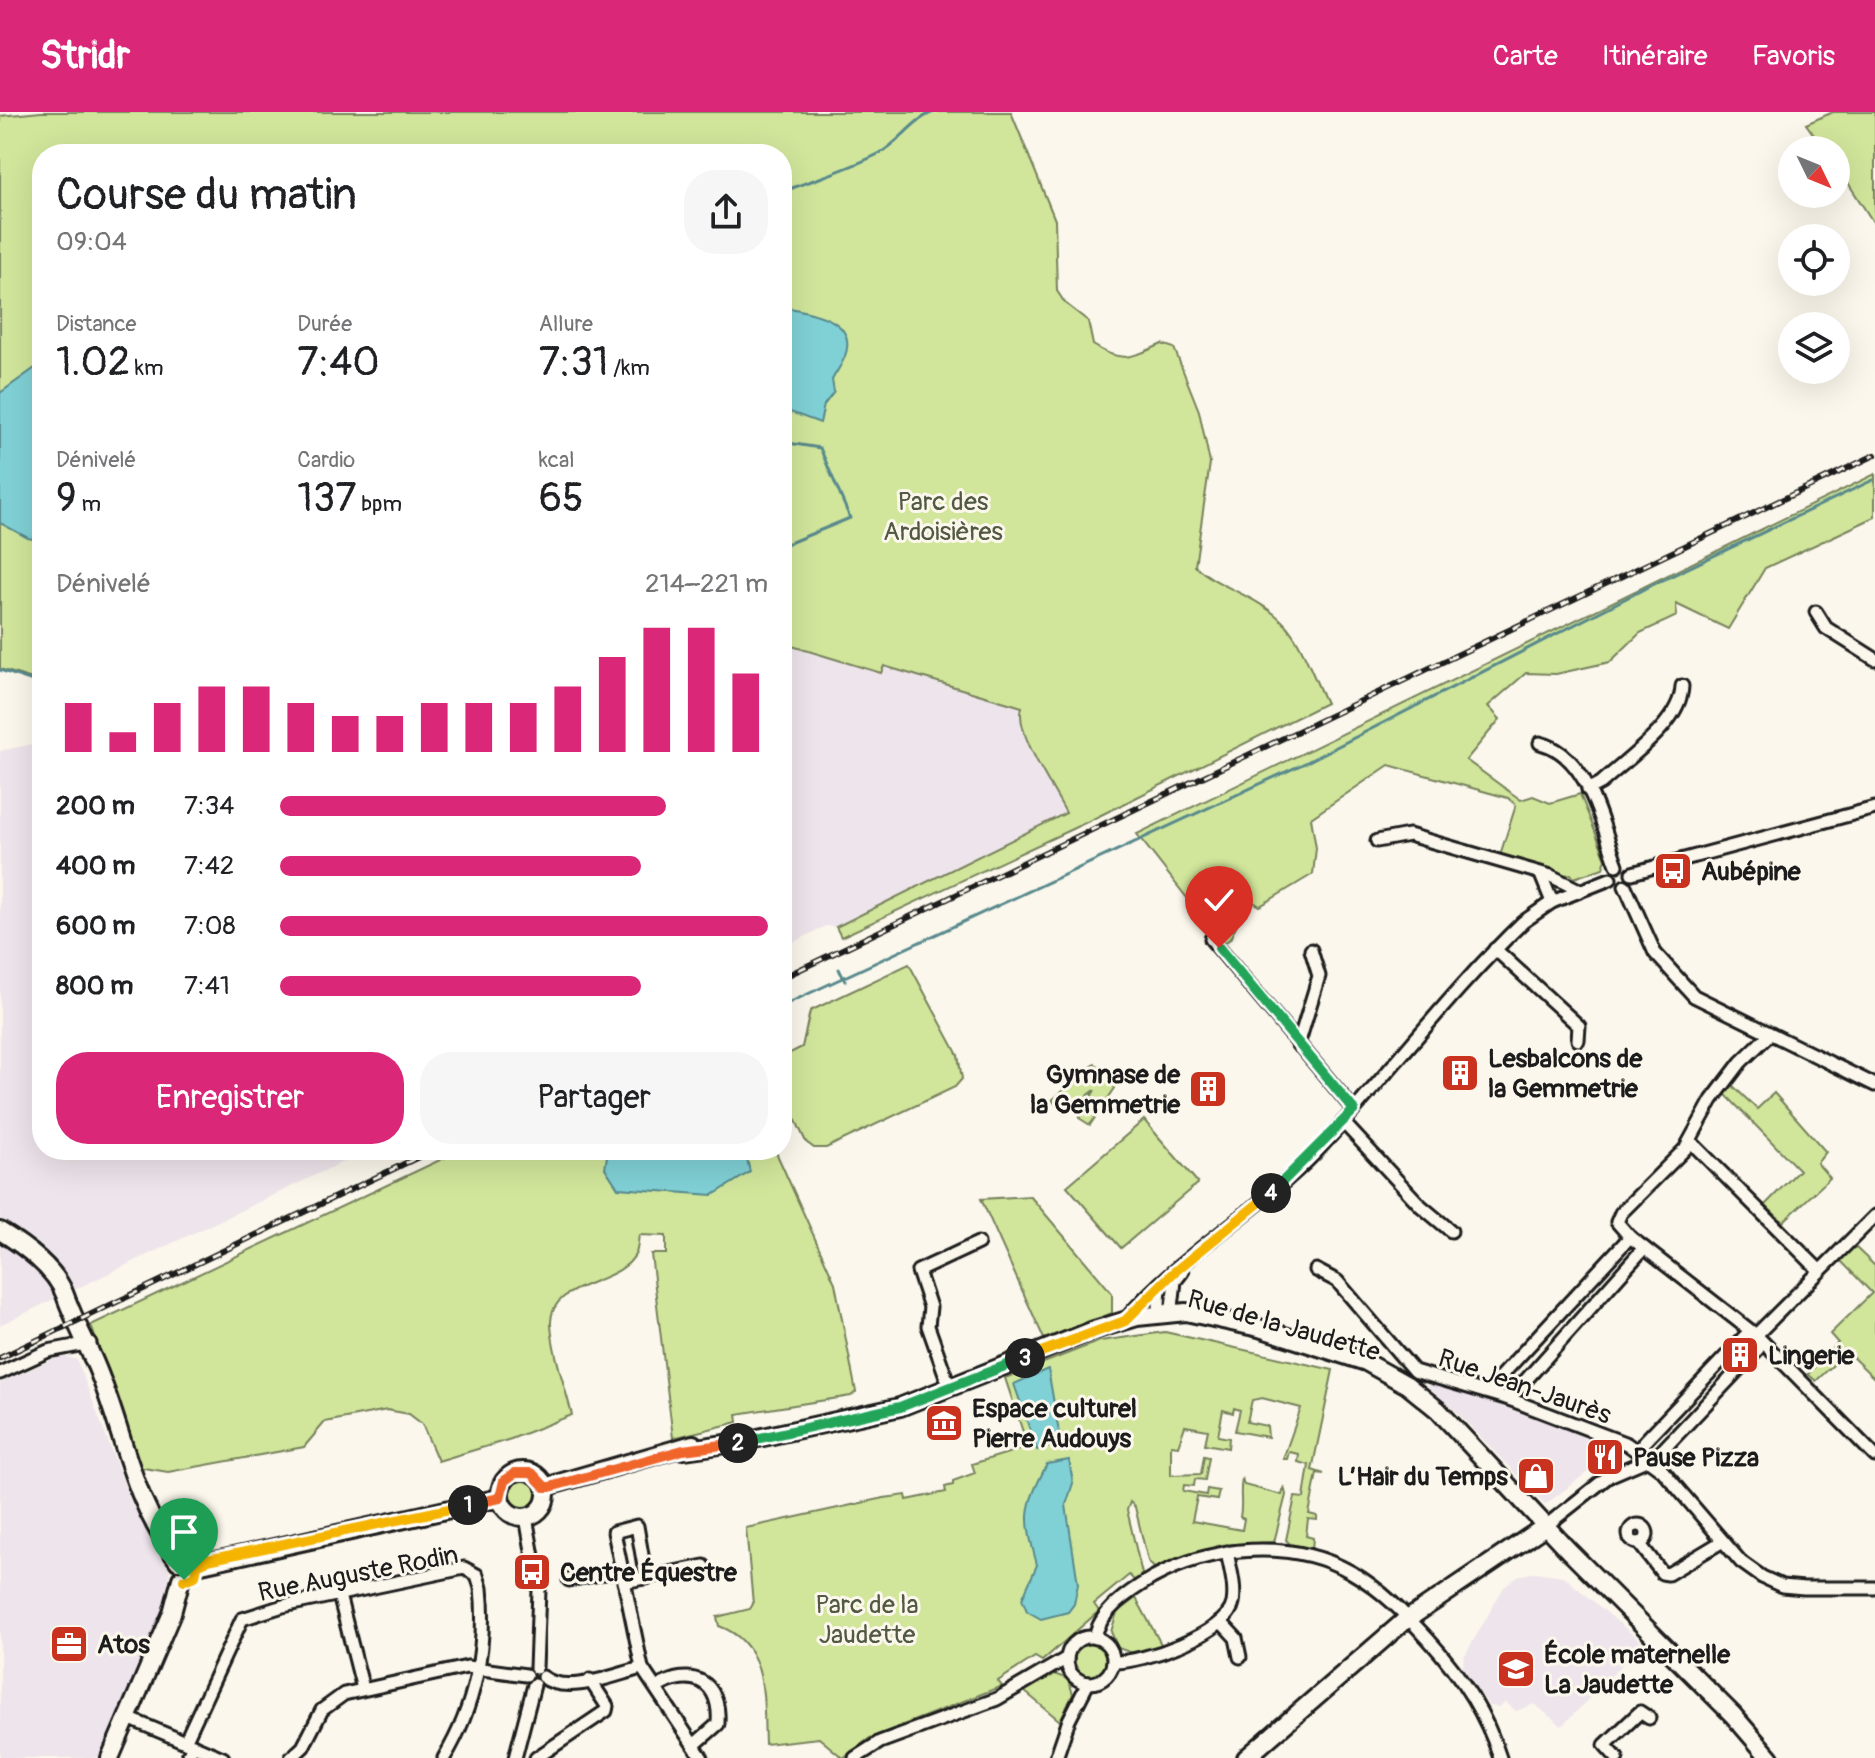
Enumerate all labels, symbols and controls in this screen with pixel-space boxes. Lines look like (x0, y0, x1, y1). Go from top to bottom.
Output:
text: Stridr (40, 32, 130, 80)
text: Carte (1492, 39, 1558, 74)
text: Itinéraire (1602, 39, 1708, 74)
text: Favoris (1752, 39, 1835, 74)
north arrow (1778, 136, 1850, 208)
map controls (1778, 136, 1850, 384)
text: Course du matin (56, 168, 357, 223)
button: share (684, 170, 768, 254)
button: locate (1778, 224, 1850, 296)
text: 09:04 (56, 226, 127, 258)
text: Distance (56, 310, 136, 338)
text: Durée (297, 310, 352, 338)
text: Allure (539, 310, 593, 338)
button: layers (1778, 312, 1850, 384)
text: 1.02 (56, 338, 130, 387)
text: 7:40 (297, 338, 380, 387)
text: 7:31 (539, 338, 608, 387)
text: km (130, 354, 164, 382)
text: /km (608, 354, 650, 382)
text: Dénivelé (56, 446, 136, 474)
text: Cardio (297, 446, 355, 474)
text: kcal (539, 446, 574, 474)
text: 9 (56, 474, 77, 523)
text: 137 (297, 474, 356, 523)
text: 65 (539, 474, 584, 523)
park label: Parc des Ardoisières (883, 486, 1003, 548)
text: m (77, 490, 101, 518)
text: bpm (356, 490, 402, 518)
text: Dénivelé (56, 568, 151, 600)
text: 214–221 m (645, 568, 768, 600)
text: 200 m (56, 790, 135, 822)
text: 7:34 (184, 790, 234, 822)
text: 400 m (56, 850, 135, 882)
text: 7:42 (184, 850, 234, 882)
bus stop icon: Aubépine (1652, 850, 1694, 892)
place label: Aubépine (1701, 856, 1802, 888)
pin (1185, 866, 1253, 948)
icon: check (1197, 878, 1241, 922)
text: 600 m (56, 910, 135, 942)
text: 7:08 (184, 910, 236, 942)
text: 800 m (56, 970, 133, 1002)
text: 7:41 (184, 970, 230, 1002)
place label: Lesbalcons de la Gemmetrie (1488, 1043, 1644, 1105)
button: Enregistrer (56, 1052, 404, 1144)
button: Partager (420, 1052, 768, 1144)
building icon: Lesbalcons de la Gemmetrie (1439, 1052, 1481, 1094)
place label: Gymnase de la Gemmetrie (1030, 1059, 1181, 1121)
building icon: Gymnase de la Gemmetrie (1187, 1068, 1229, 1110)
pin: 4 (1251, 1173, 1291, 1213)
text: 4 (1265, 1179, 1277, 1207)
street label: Rue de la Jaudette (1184, 1283, 1384, 1369)
building icon: Lingerie (1719, 1334, 1761, 1376)
pin: 3 (1005, 1338, 1045, 1378)
place label: Lingerie (1768, 1340, 1856, 1372)
street label: Rue Jean-Jaurès (1434, 1342, 1616, 1432)
text: 3 (1019, 1344, 1031, 1372)
place label: Espace culturel Pierre Audouys (972, 1393, 1137, 1455)
museum icon: Espace culturel Pierre Audouys (923, 1402, 965, 1444)
pin: 2 (718, 1423, 758, 1463)
text: 2 (732, 1429, 744, 1457)
restaurant icon: Pause Pizza (1584, 1436, 1626, 1478)
place label: Pause Pizza (1633, 1442, 1759, 1474)
shop icon: L’Hair du Temps (1515, 1455, 1557, 1497)
place label: L’Hair du Temps (1338, 1461, 1508, 1493)
pin: 1 (448, 1485, 488, 1525)
text: 1 (464, 1491, 472, 1519)
pin (150, 1498, 218, 1580)
icon: arrive (162, 1510, 206, 1554)
street label: Rue Auguste Rodin (255, 1539, 461, 1609)
bus stop icon: Centre Équestre (511, 1551, 553, 1593)
place label: Centre Équestre (560, 1557, 738, 1589)
park label: Parc de la Jaudette (815, 1589, 919, 1651)
office icon: Atos (48, 1623, 90, 1665)
place label: Atos (97, 1629, 150, 1661)
place label: École maternelle La Jaudette (1544, 1639, 1731, 1701)
school or university icon: École maternelle La Jaudette (1495, 1648, 1537, 1690)

